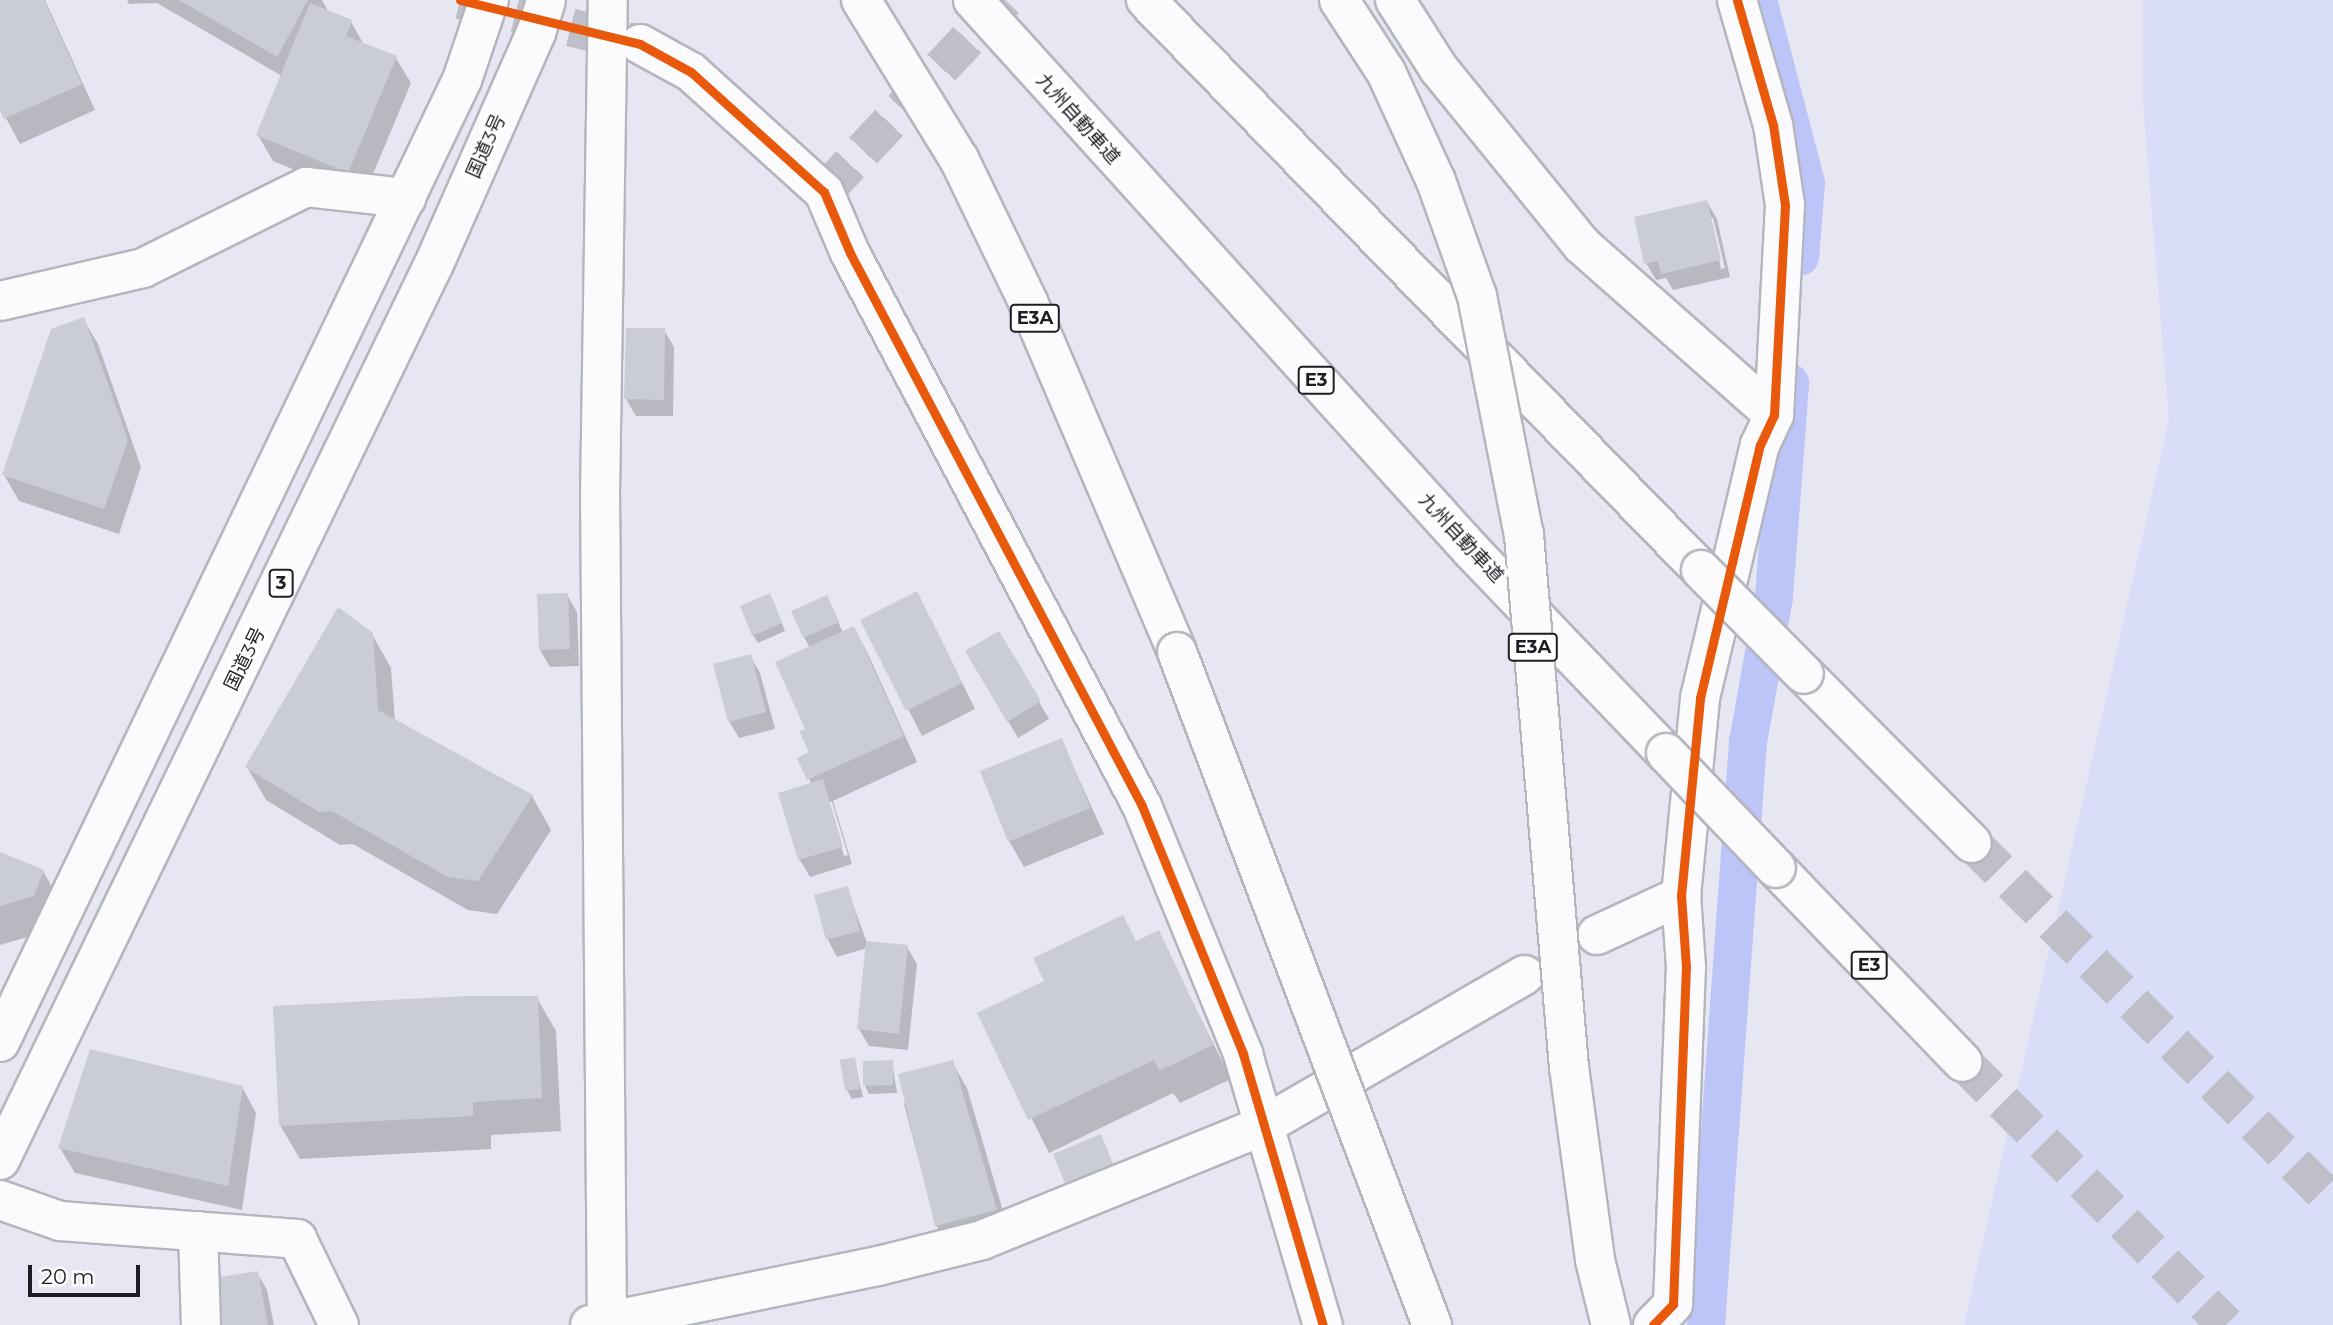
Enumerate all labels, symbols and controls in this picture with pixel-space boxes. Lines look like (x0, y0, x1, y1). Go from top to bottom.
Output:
street label: 九州自動車道 (1031, 69, 1125, 169)
street label: 国道3号 (462, 110, 510, 182)
road number: E3A (1009, 304, 1061, 332)
road number: E3 (1297, 366, 1335, 394)
street label: 九州自動車道 (1414, 489, 1508, 587)
road number: 3 (267, 568, 295, 598)
street label: 国道3号 (220, 624, 270, 694)
road number: E3A (1507, 632, 1559, 662)
road number: E3 (1850, 950, 1888, 980)
scale bar (32, 1252, 144, 1296)
text: 20 m (41, 1264, 95, 1289)

